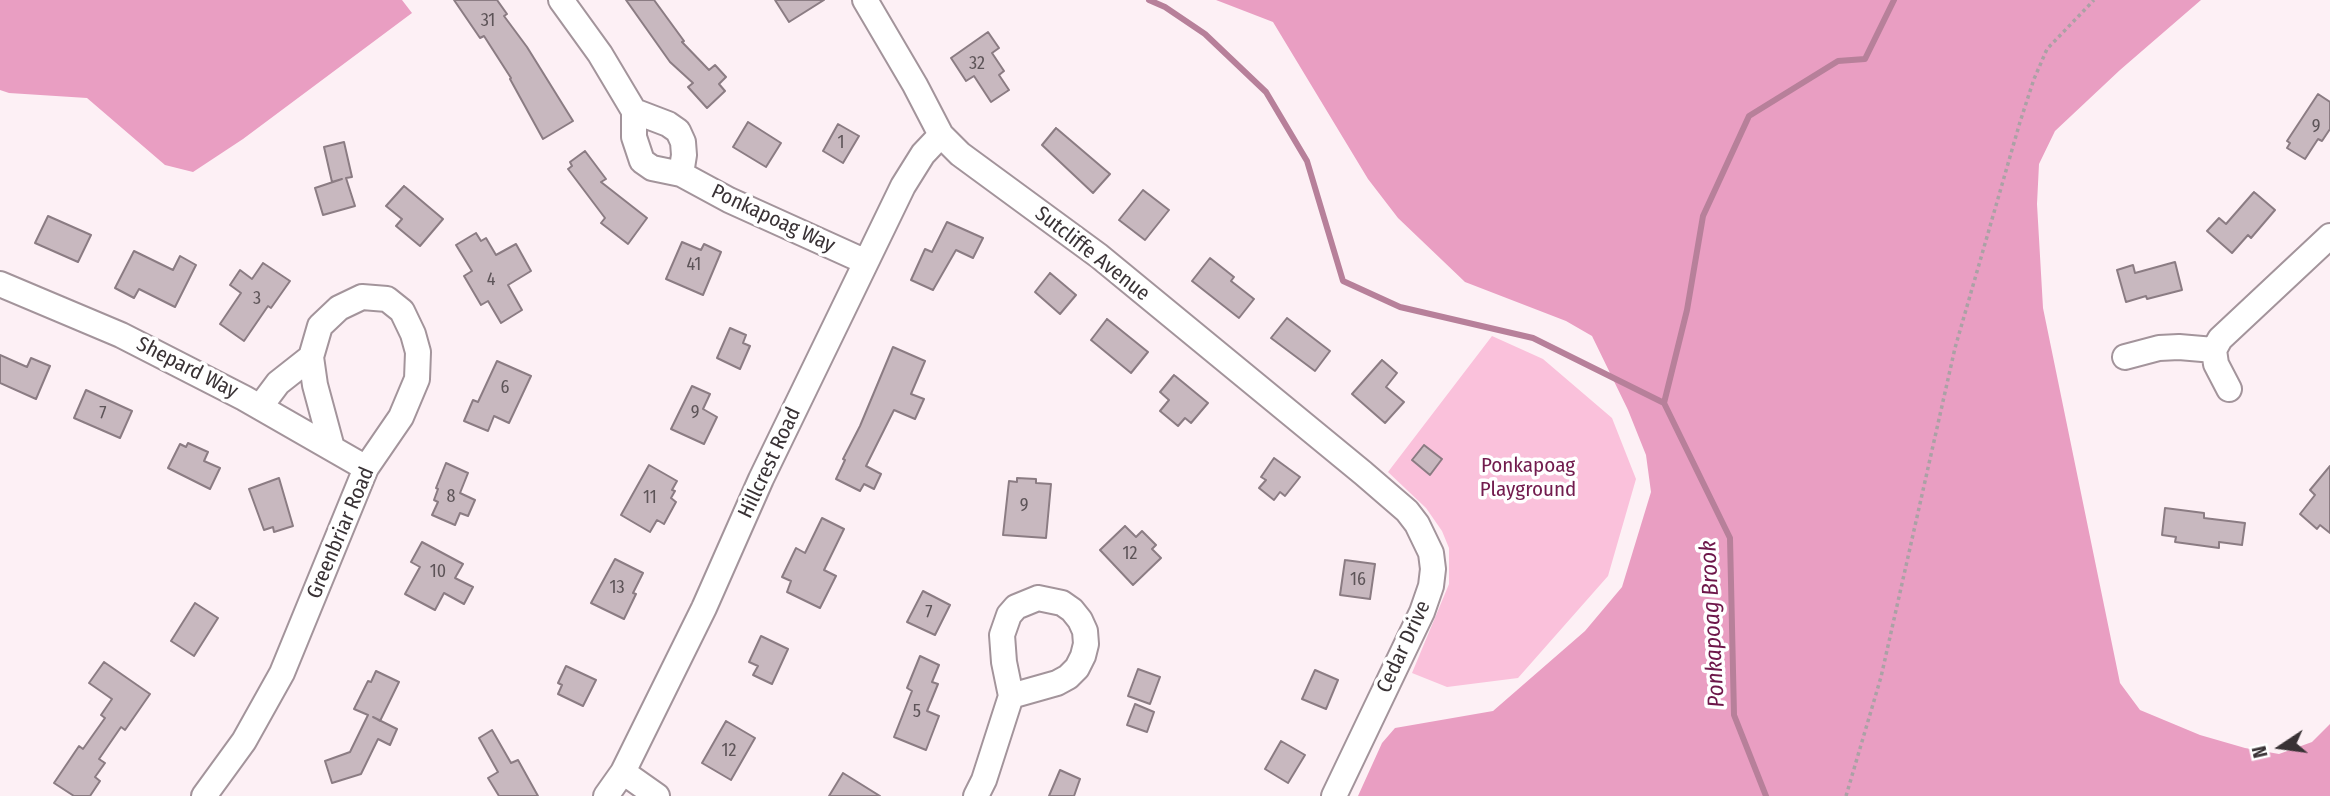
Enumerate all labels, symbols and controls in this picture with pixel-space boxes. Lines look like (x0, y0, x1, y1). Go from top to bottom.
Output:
house number: 31 (481, 10, 495, 32)
house number: 32 (969, 53, 985, 75)
house number: 9 (2312, 116, 2320, 138)
house number: 1 (837, 132, 845, 154)
street label: Ponkapoag Way (707, 179, 839, 259)
street label: Sutcliffe Avenue (1030, 201, 1154, 307)
house number: 41 (687, 254, 701, 276)
house number: 4 (487, 269, 495, 291)
house number: 3 (253, 288, 261, 310)
street label: Shepard Way (132, 332, 242, 404)
house number: 6 (501, 377, 509, 399)
house number: 9 (691, 402, 699, 424)
house number: 7 (99, 403, 107, 425)
street label: Hillcrest Road (733, 404, 807, 522)
park label: Ponkapoag Playground (1480, 453, 1576, 503)
street label: Greenbriar Road (302, 463, 380, 603)
house number: 8 (447, 486, 455, 508)
house number: 11 (643, 487, 657, 509)
house number: 9 (1020, 495, 1028, 517)
water label: Ponkapoag Brook (1695, 540, 1731, 708)
house number: 12 (1123, 543, 1137, 565)
house number: 10 (430, 561, 446, 583)
house number: 16 (1350, 569, 1366, 591)
house number: 13 (609, 577, 625, 599)
street label: Cedar Drive (1372, 597, 1436, 697)
house number: 7 (925, 602, 933, 624)
house number: 5 (913, 701, 921, 723)
north arrow (2246, 712, 2316, 782)
house number: 12 (722, 740, 736, 762)
text: N (2248, 744, 2273, 760)

